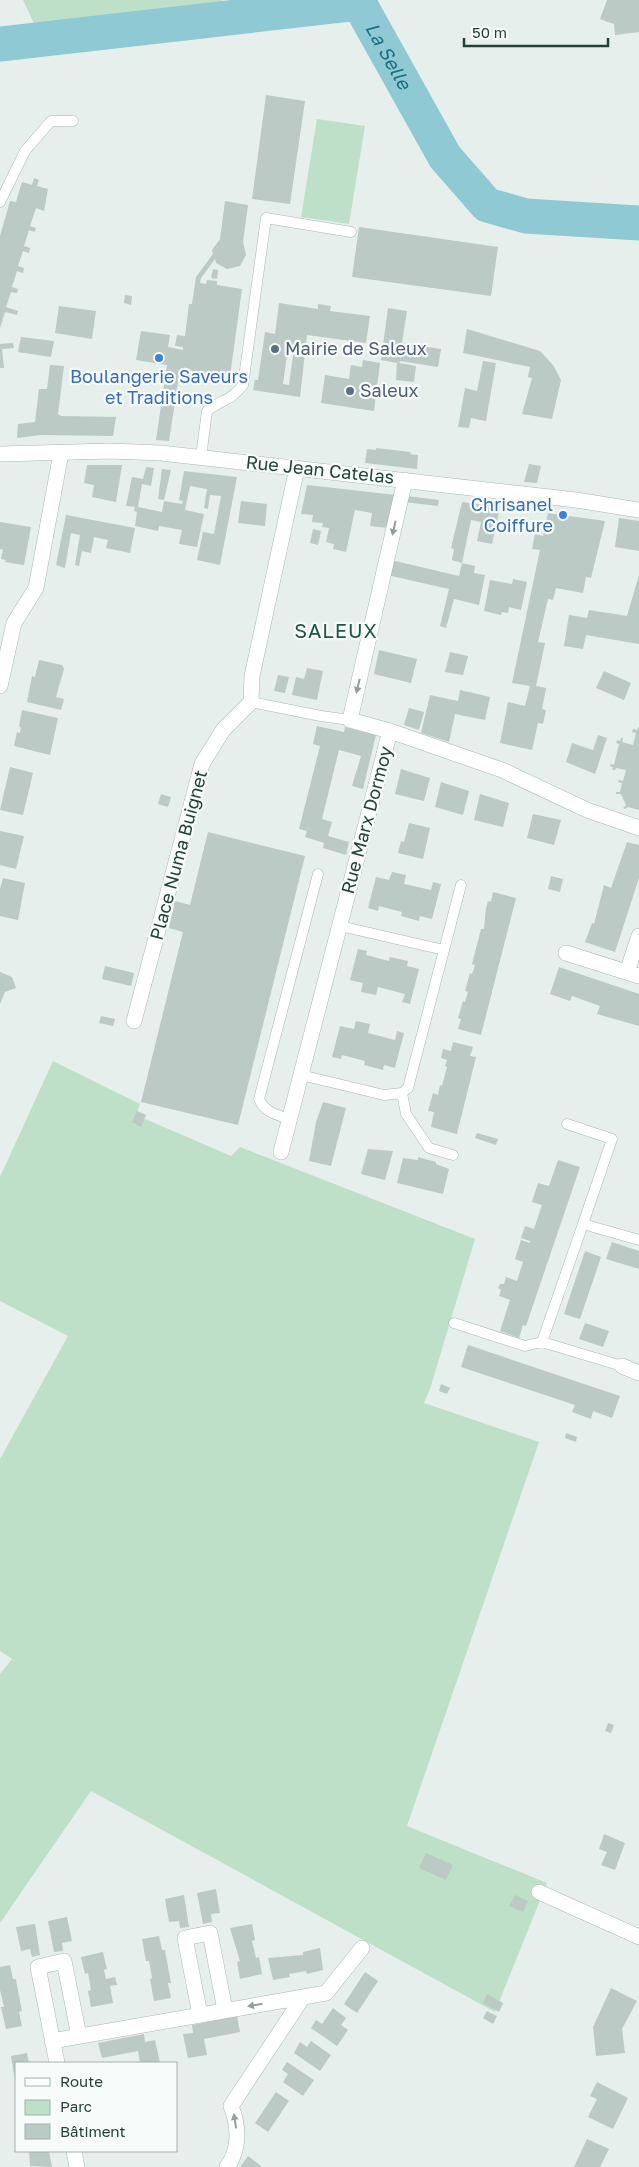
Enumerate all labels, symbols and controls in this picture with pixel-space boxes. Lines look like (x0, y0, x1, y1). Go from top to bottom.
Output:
scale bar (464, 15, 608, 47)
water label: La Selle (361, 18, 418, 95)
text: 50 m (472, 23, 507, 41)
place label: Mairie de Saleux (285, 337, 427, 359)
marker: Mairie de Saleux (269, 343, 281, 355)
marker: Boulangerie Saveurs et Traditions (153, 352, 165, 364)
place label: Boulangerie Saveurs et Traditions (70, 365, 248, 408)
place label: Saleux (360, 379, 419, 401)
marker: Saleux (344, 385, 356, 397)
street label: Rue Jean Catelas (245, 450, 395, 488)
place label: Chrisanel Coiffure (471, 493, 553, 536)
marker: Chrisanel Coiffure (557, 509, 569, 521)
one-way arrow (390, 520, 398, 535)
district label: SALEUX (294, 618, 378, 642)
one-way arrow (354, 679, 362, 695)
street label: Rue Marx Dormoy (336, 744, 396, 896)
street label: Place Numa Buignet (145, 767, 211, 942)
one-way arrow (247, 2002, 263, 2010)
legend (15, 2062, 178, 2152)
text: Route (60, 2072, 103, 2090)
text: Parc (60, 2097, 92, 2115)
one-way arrow (231, 2113, 239, 2129)
text: Bâtiment (60, 2122, 125, 2140)

